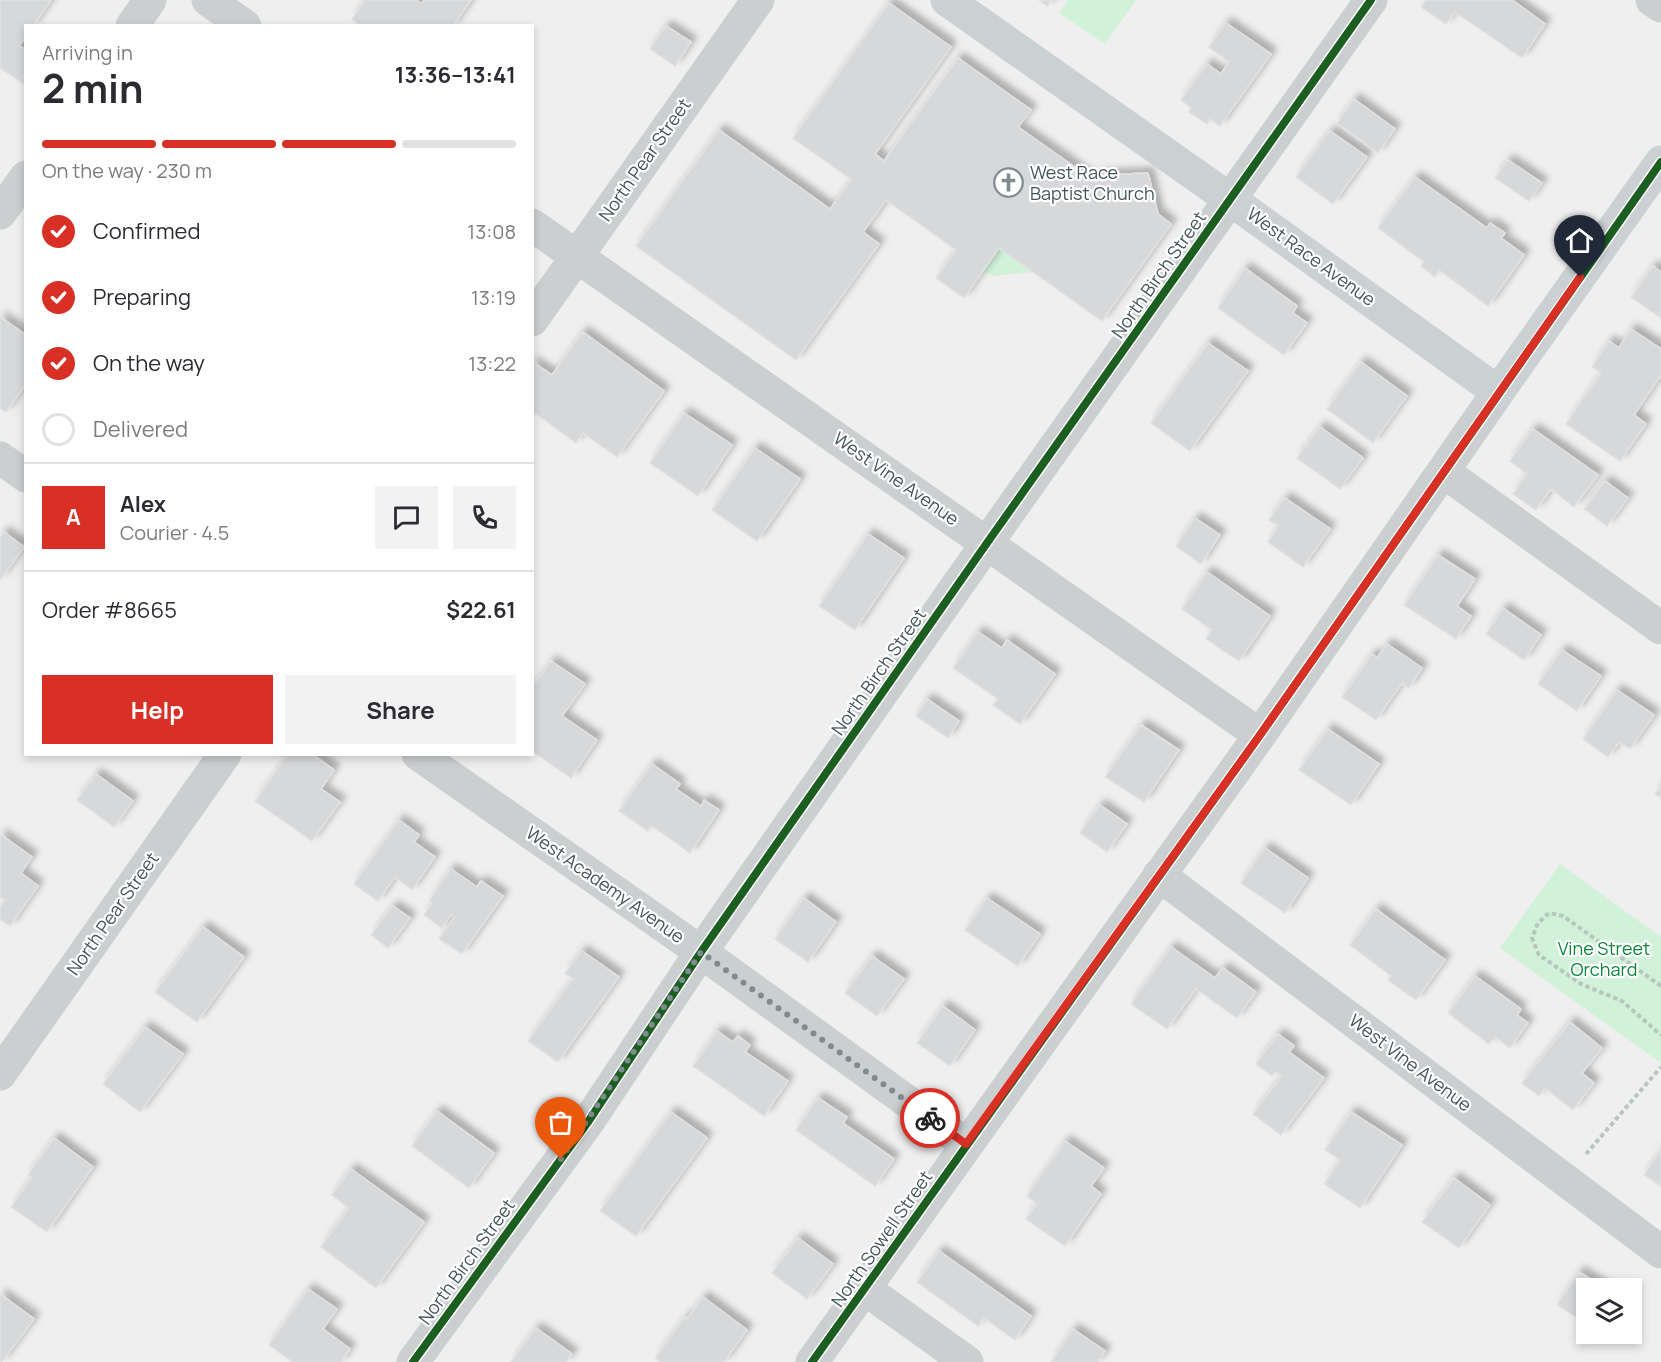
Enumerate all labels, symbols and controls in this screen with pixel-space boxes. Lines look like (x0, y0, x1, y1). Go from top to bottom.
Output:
text: Arriving in (42, 39, 133, 66)
text: 13:36–13:41 (395, 60, 516, 90)
text: 2 min (42, 61, 143, 115)
street label: North Pear Street (593, 93, 696, 226)
text: On the way · 230 m (42, 157, 212, 184)
place label: West Race Baptist Church (1030, 160, 1155, 205)
church icon: West Race Baptist Church (993, 167, 1025, 199)
street label: West Race Avenue (1243, 201, 1381, 311)
street label: North Birch Street (1105, 206, 1211, 343)
icon: check (42, 215, 75, 248)
pin (1554, 215, 1605, 277)
text: Confirmed (93, 216, 201, 246)
text: 13:08 (467, 218, 516, 245)
icon: home (1563, 224, 1596, 257)
icon: check (42, 281, 75, 314)
text: Preparing (93, 282, 191, 312)
text: 13:19 (471, 284, 516, 311)
icon: check (42, 347, 75, 380)
text: On the way (93, 348, 205, 378)
text: 13:22 (468, 350, 516, 377)
text: Delivered (93, 414, 188, 444)
street label: West Vine Avenue (829, 426, 964, 530)
button: chat (375, 486, 438, 549)
button: phone (453, 486, 516, 549)
text: Alex (120, 489, 166, 519)
text: A (66, 502, 81, 532)
text: Courier · 4.5 (120, 519, 229, 546)
text: Order #8665 (42, 595, 177, 625)
text: $22.61 (446, 595, 516, 625)
street label: North Birch Street (825, 603, 931, 740)
button: Help (42, 675, 273, 744)
button: Share (285, 675, 516, 744)
street label: West Academy Avenue (522, 820, 690, 948)
street label: North Pear Street (61, 847, 164, 980)
park label: Vine Street Orchard (1558, 936, 1650, 981)
street label: West Vine Avenue (1344, 1008, 1477, 1116)
courier (900, 1088, 960, 1148)
pin (535, 1097, 586, 1159)
icon: bike (914, 1102, 947, 1135)
icon: bag (544, 1106, 577, 1139)
street label: North Sowell Street (825, 1166, 937, 1311)
street label: North Birch Street (413, 1194, 520, 1329)
map controls (1576, 1278, 1642, 1344)
button: layers (1576, 1278, 1642, 1344)

